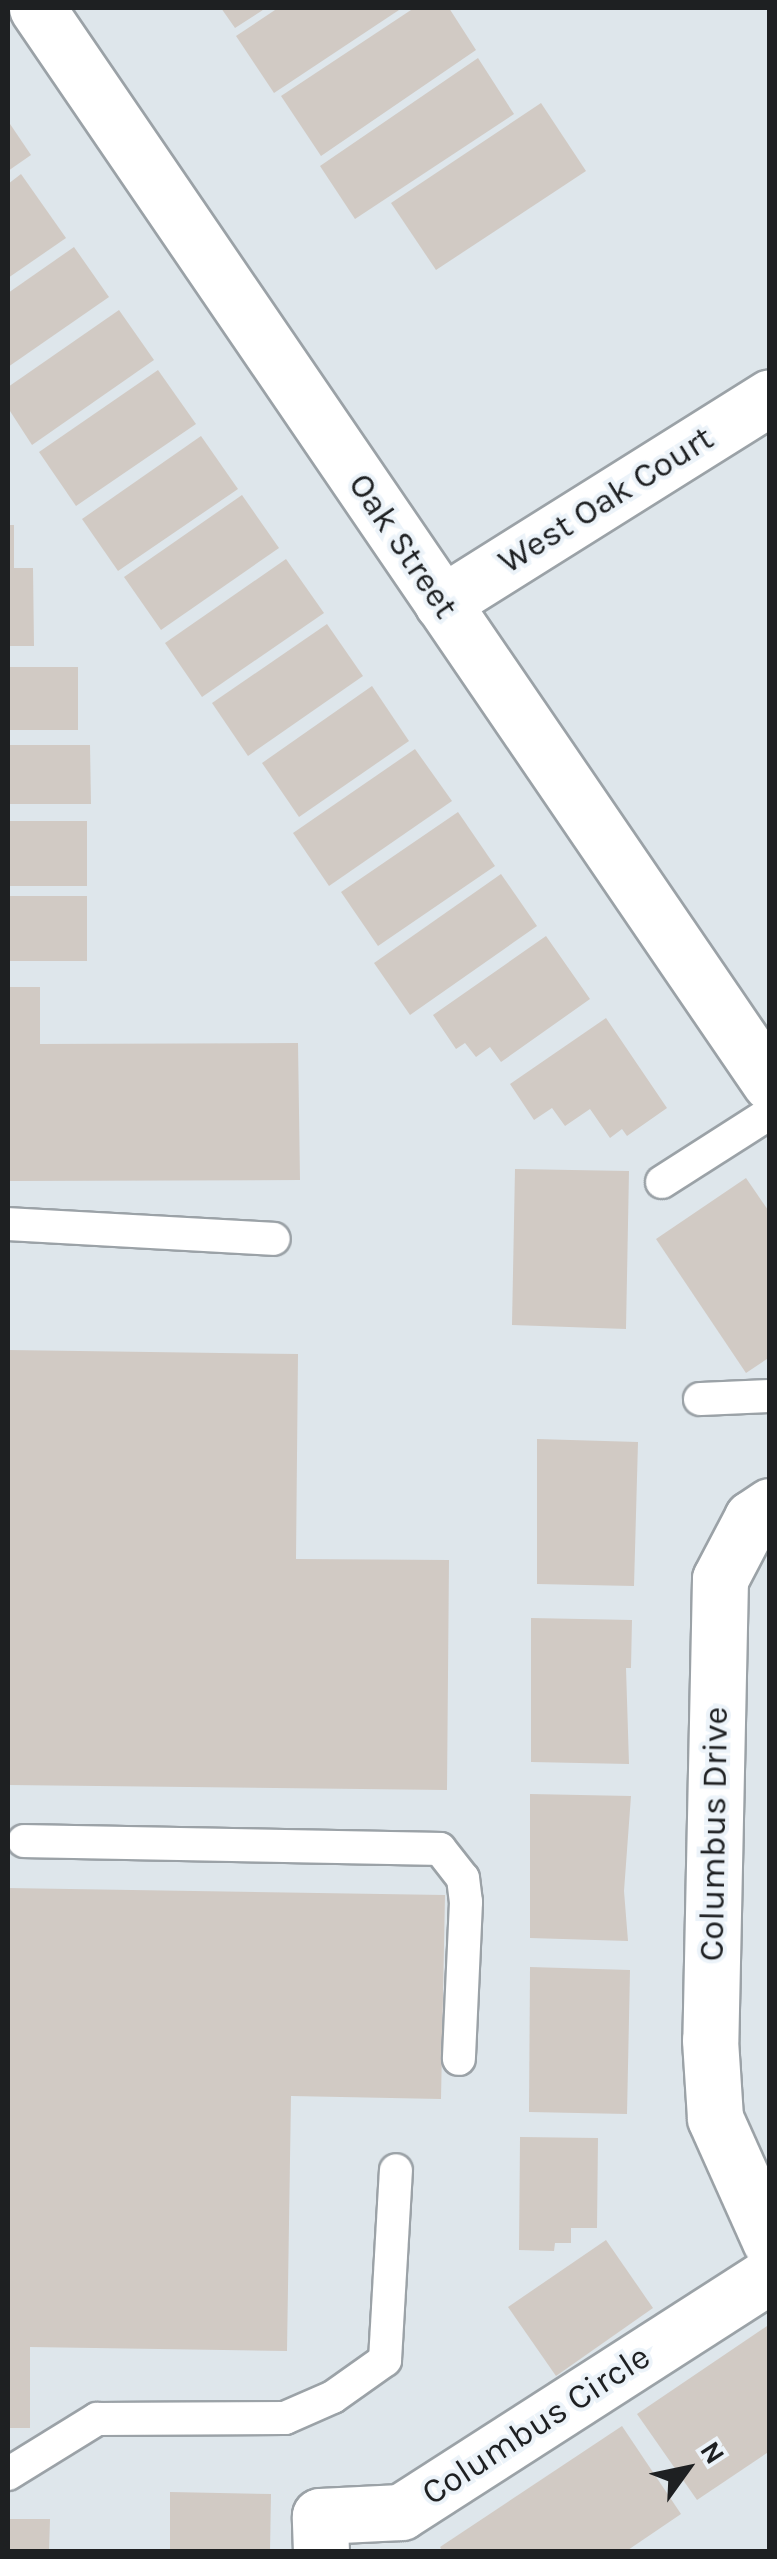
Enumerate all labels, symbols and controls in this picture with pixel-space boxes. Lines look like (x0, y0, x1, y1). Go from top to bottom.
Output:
street label: West Oak Court (491, 417, 721, 583)
street label: Oak Street (339, 465, 467, 627)
street label: Columbus Drive (691, 1706, 737, 1962)
street label: Columbus Circle (414, 2336, 658, 2514)
north arrow (637, 2419, 737, 2519)
text: N (693, 2435, 732, 2470)

